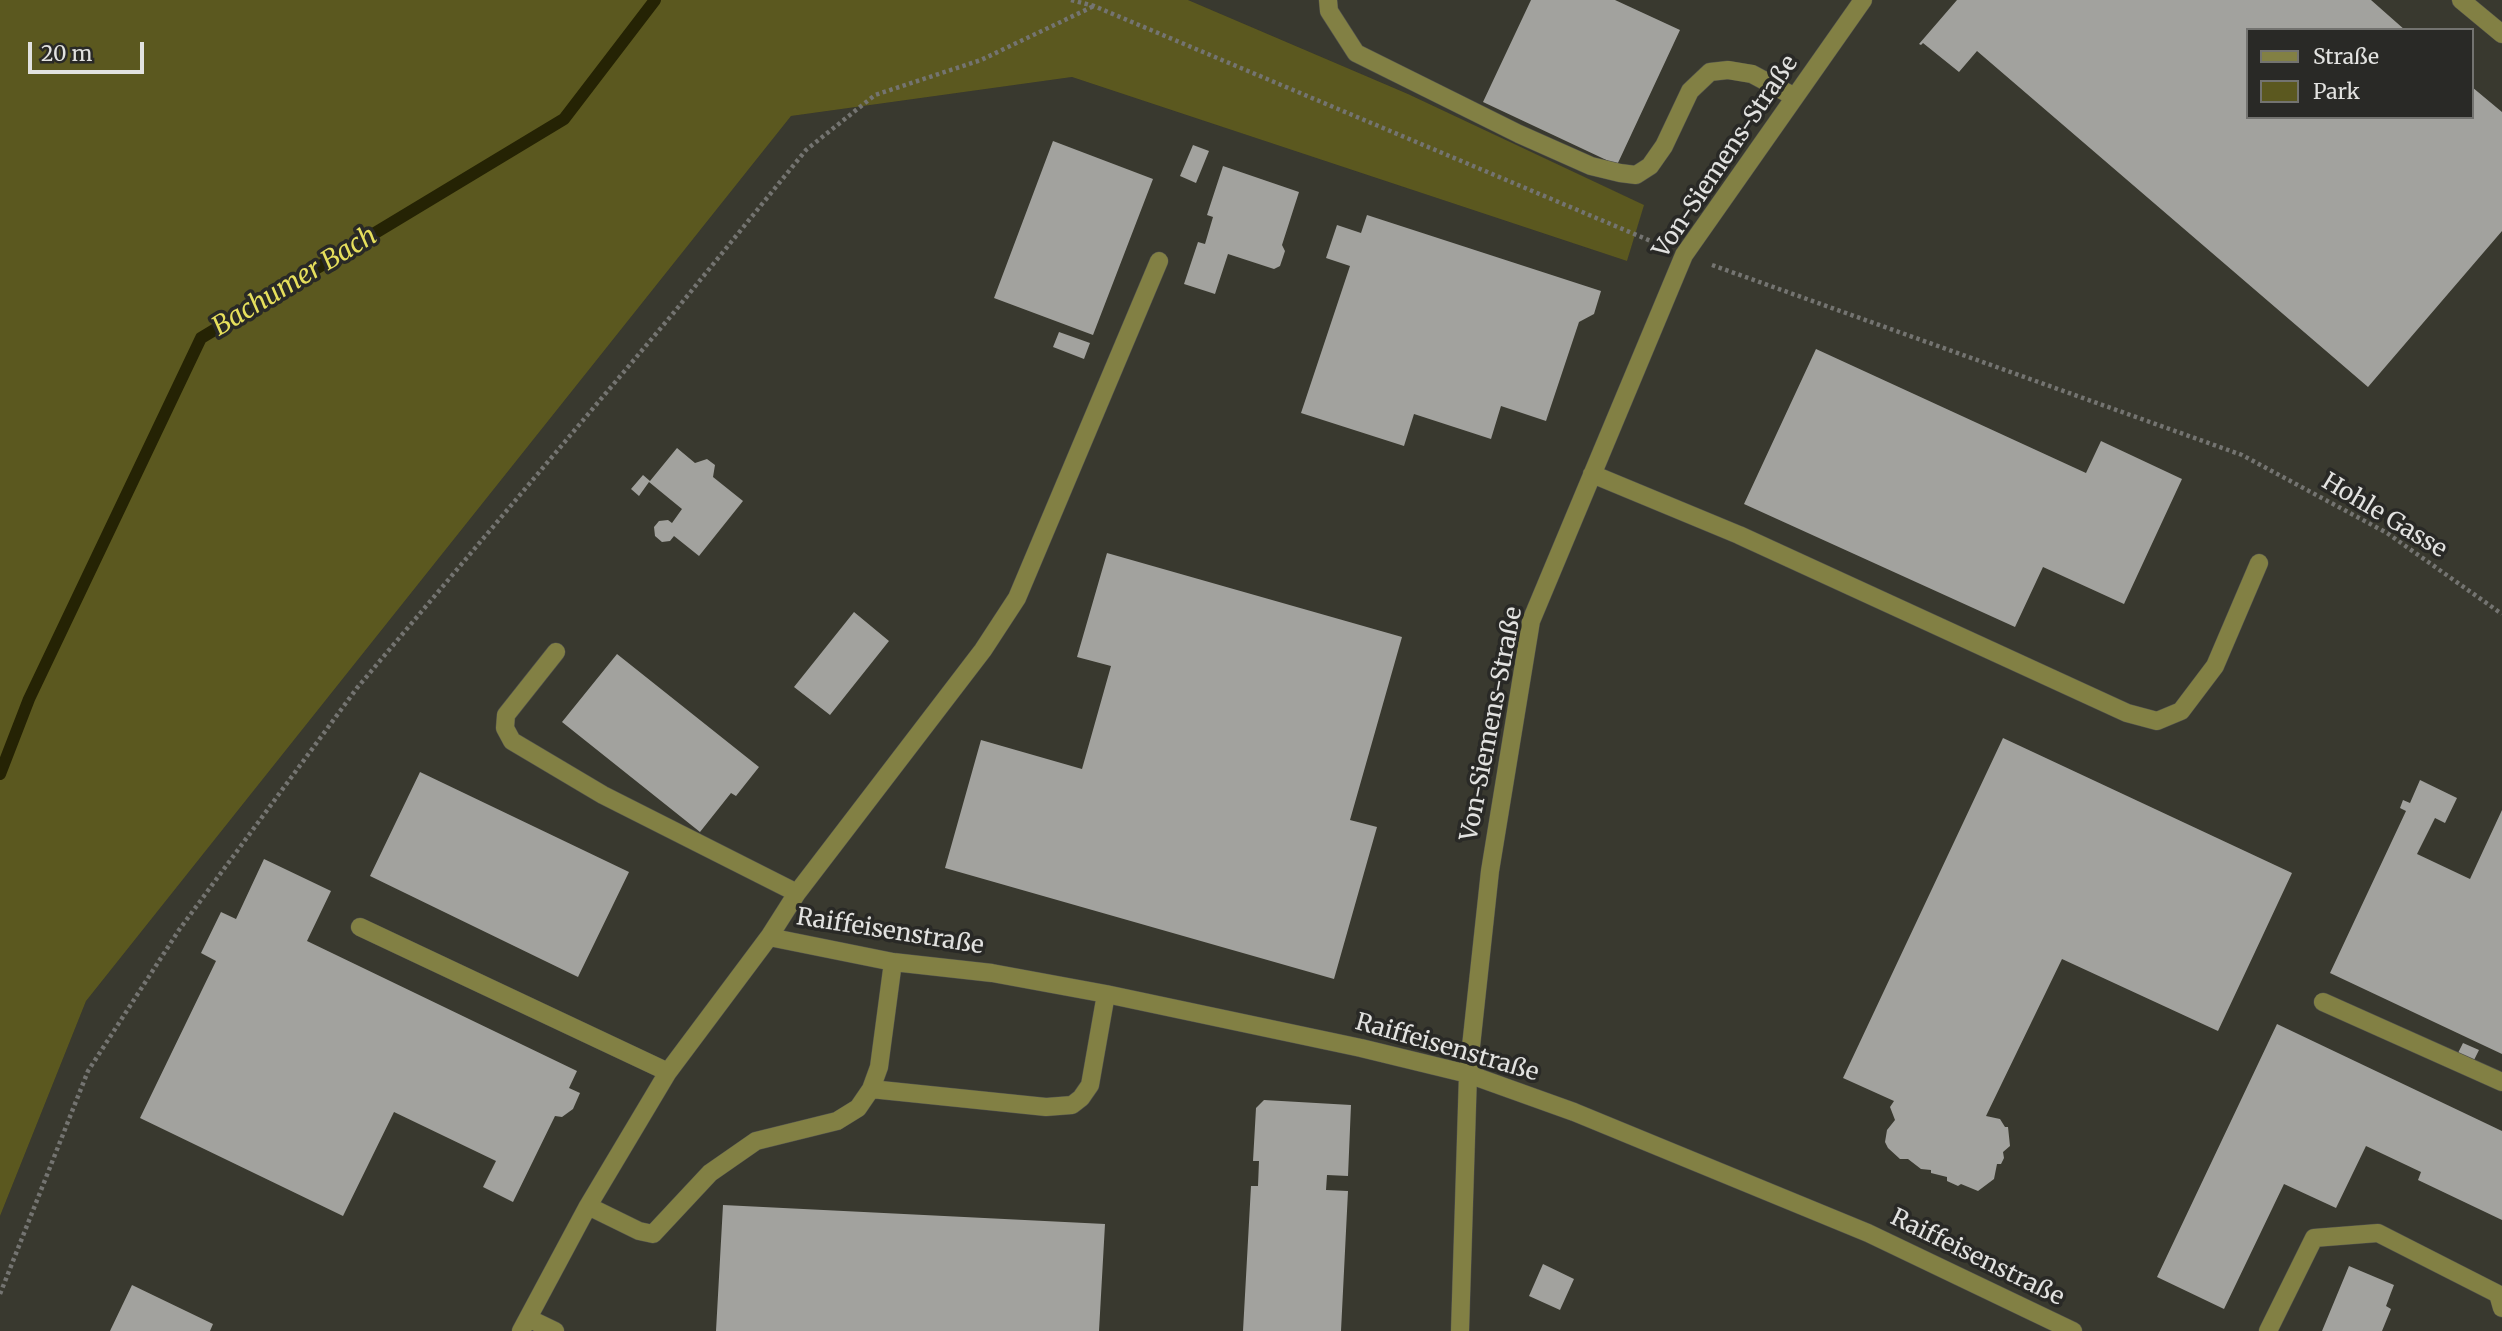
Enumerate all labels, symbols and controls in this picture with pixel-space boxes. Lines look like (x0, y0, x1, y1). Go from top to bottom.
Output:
scale bar (32, 28, 147, 72)
legend (2246, 28, 2474, 119)
text: 20 m (41, 40, 92, 67)
text: Straße (2313, 43, 2379, 70)
street label: Von-Siemens-Straße (1648, 50, 1804, 264)
text: Park (2313, 78, 2360, 105)
water label: Bachumer Bach (207, 221, 383, 343)
street label: Hohle Gasse (2316, 467, 2452, 565)
street label: Von-Siemens-Straße (1455, 604, 1529, 844)
street label: Raiffeisenstraße (794, 903, 986, 961)
street label: Raiffeisenstraße (1352, 1008, 1542, 1088)
street label: Raiffeisenstraße (1886, 1204, 2068, 1312)

